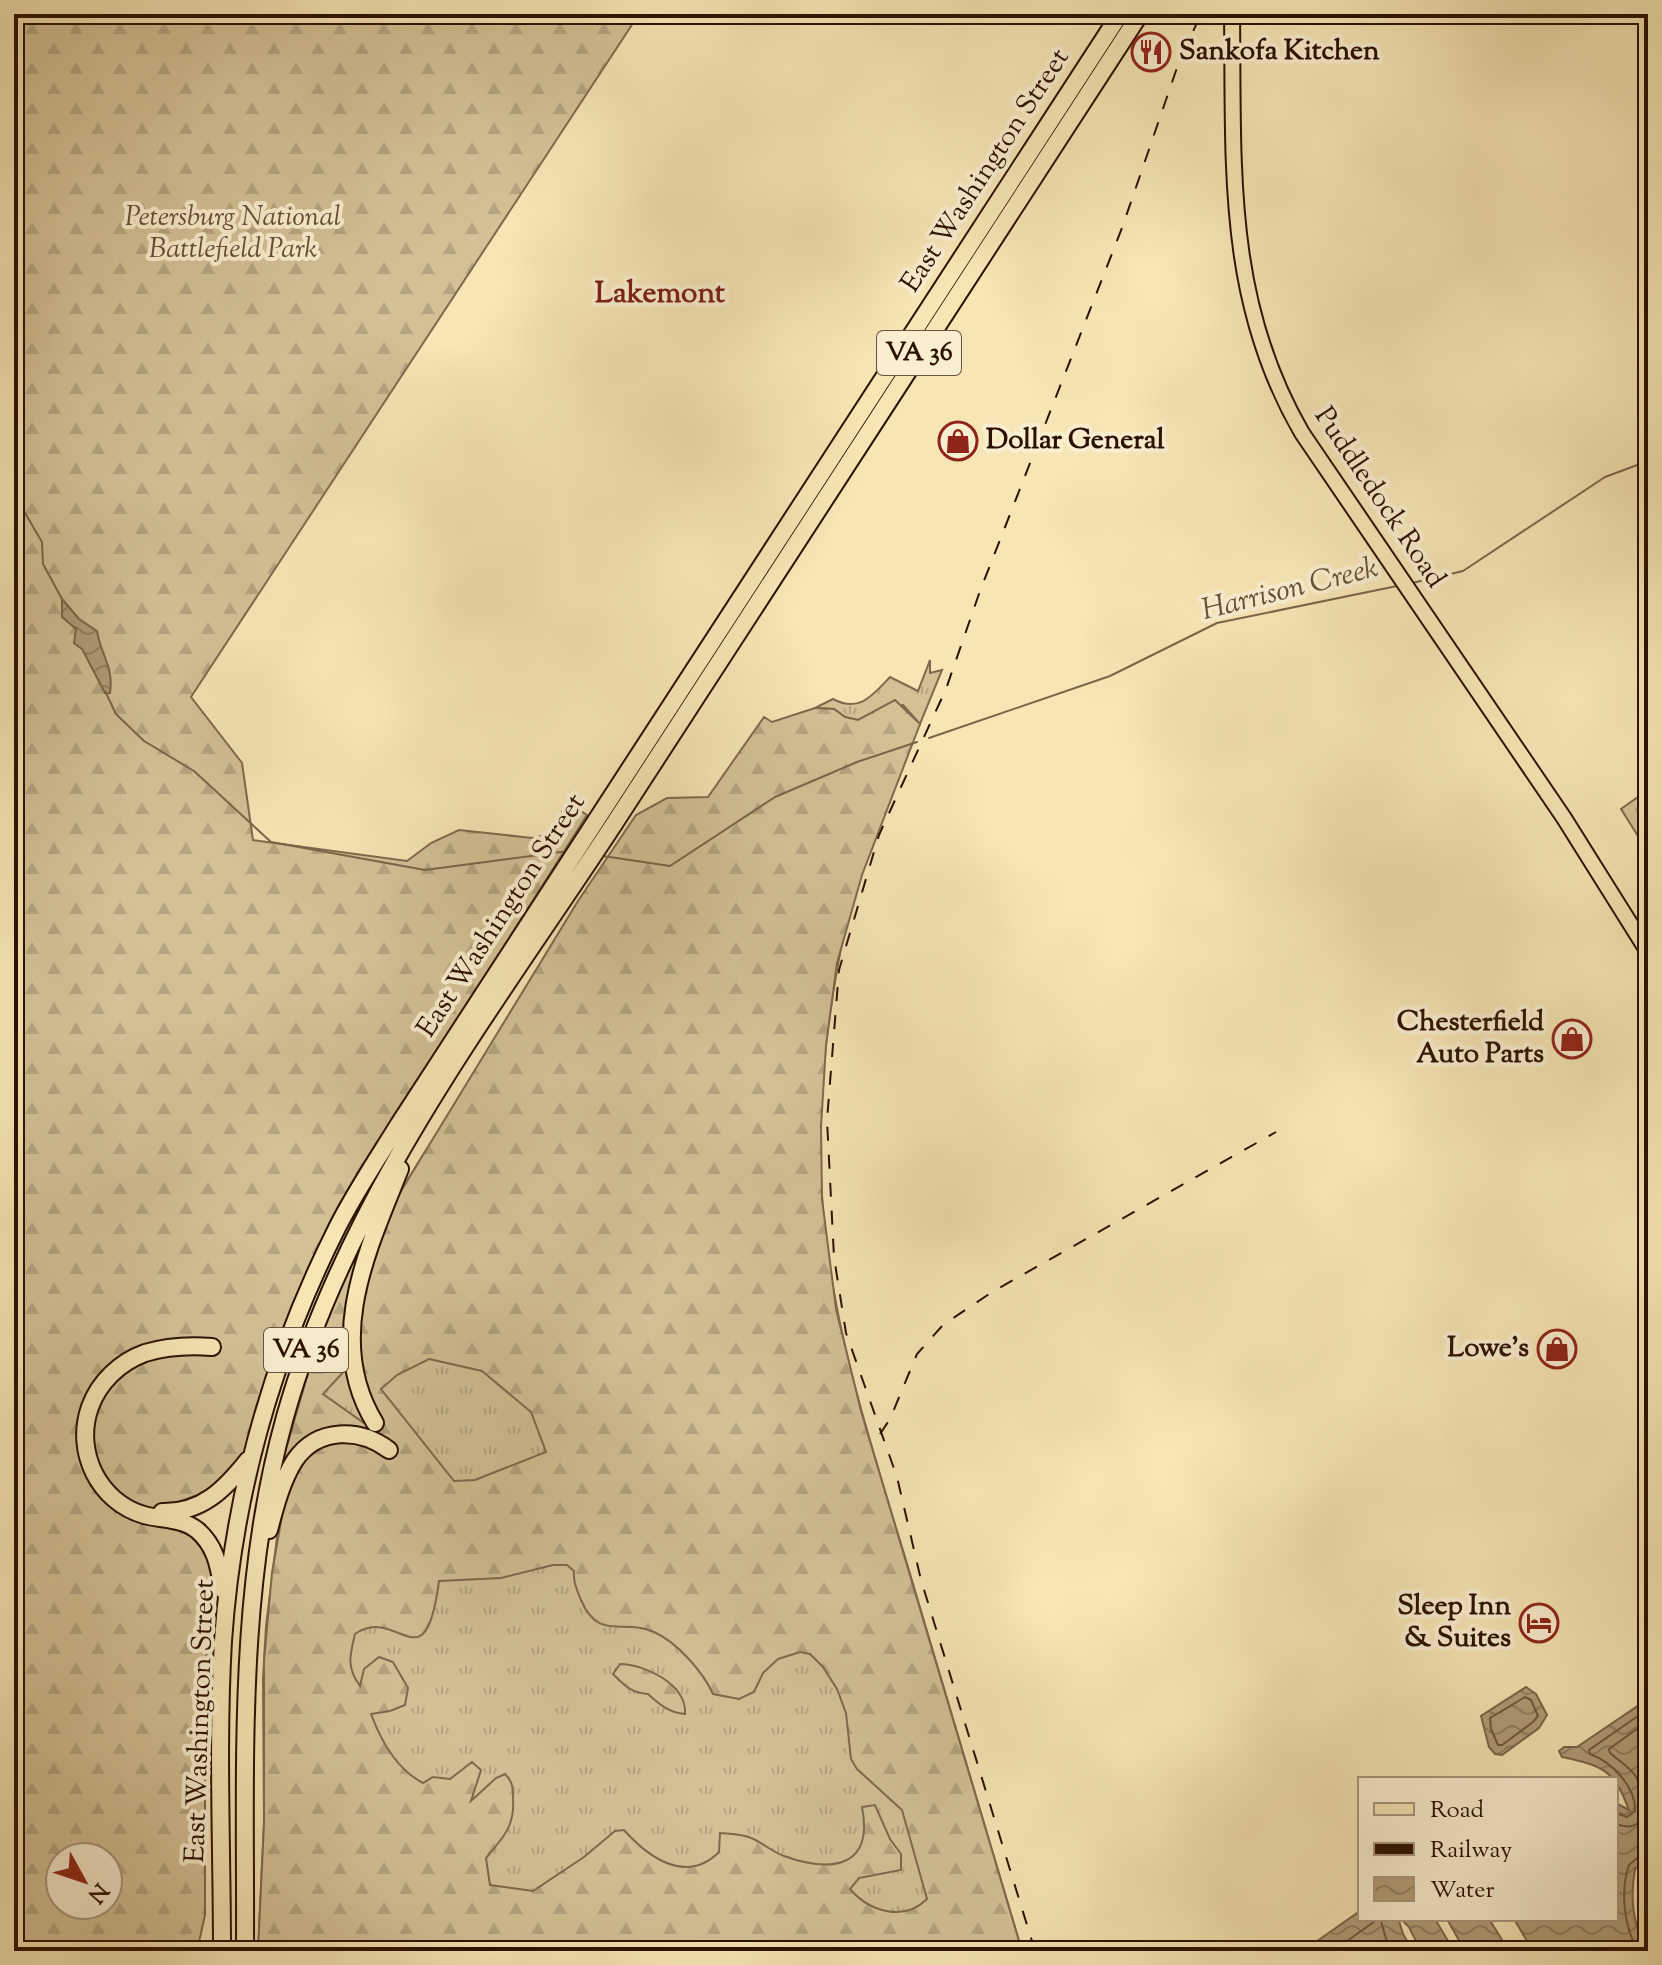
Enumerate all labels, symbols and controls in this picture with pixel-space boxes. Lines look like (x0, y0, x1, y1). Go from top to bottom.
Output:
restaurant icon: Sankofa Kitchen (1130, 31, 1172, 73)
place label: Sankofa Kitchen (1179, 32, 1380, 72)
street label: East Washington Street (892, 41, 1080, 301)
park label: Petersburg National Battlefield Park (125, 198, 341, 270)
district label: Lakemont (595, 273, 726, 316)
road number: VA 36 (877, 331, 961, 375)
street label: Puddledock Road (1303, 399, 1455, 597)
shop icon: Dollar General (937, 420, 979, 462)
place label: Dollar General (986, 421, 1165, 461)
water label: Harrison Creek (1197, 547, 1383, 633)
street label: East Washington Street (408, 786, 596, 1046)
place label: Chesterfield Auto Parts (1397, 1003, 1544, 1075)
shop icon: Chesterfield Auto Parts (1551, 1018, 1593, 1060)
road number: VA 36 (264, 1328, 348, 1372)
shop icon: Lowe's (1536, 1328, 1578, 1370)
place label: Lowe's (1447, 1329, 1529, 1369)
street label: East Washington Street (176, 1578, 226, 1863)
place label: Sleep Inn & Suites (1397, 1587, 1511, 1659)
hotel icon: Sleep Inn & Suites (1518, 1602, 1560, 1644)
legend (1358, 1777, 1618, 1921)
text: Road (1430, 1794, 1484, 1828)
text: Railway (1430, 1834, 1512, 1868)
north arrow (44, 1841, 124, 1921)
text: Water (1430, 1874, 1494, 1908)
text: N (79, 1875, 115, 1909)

